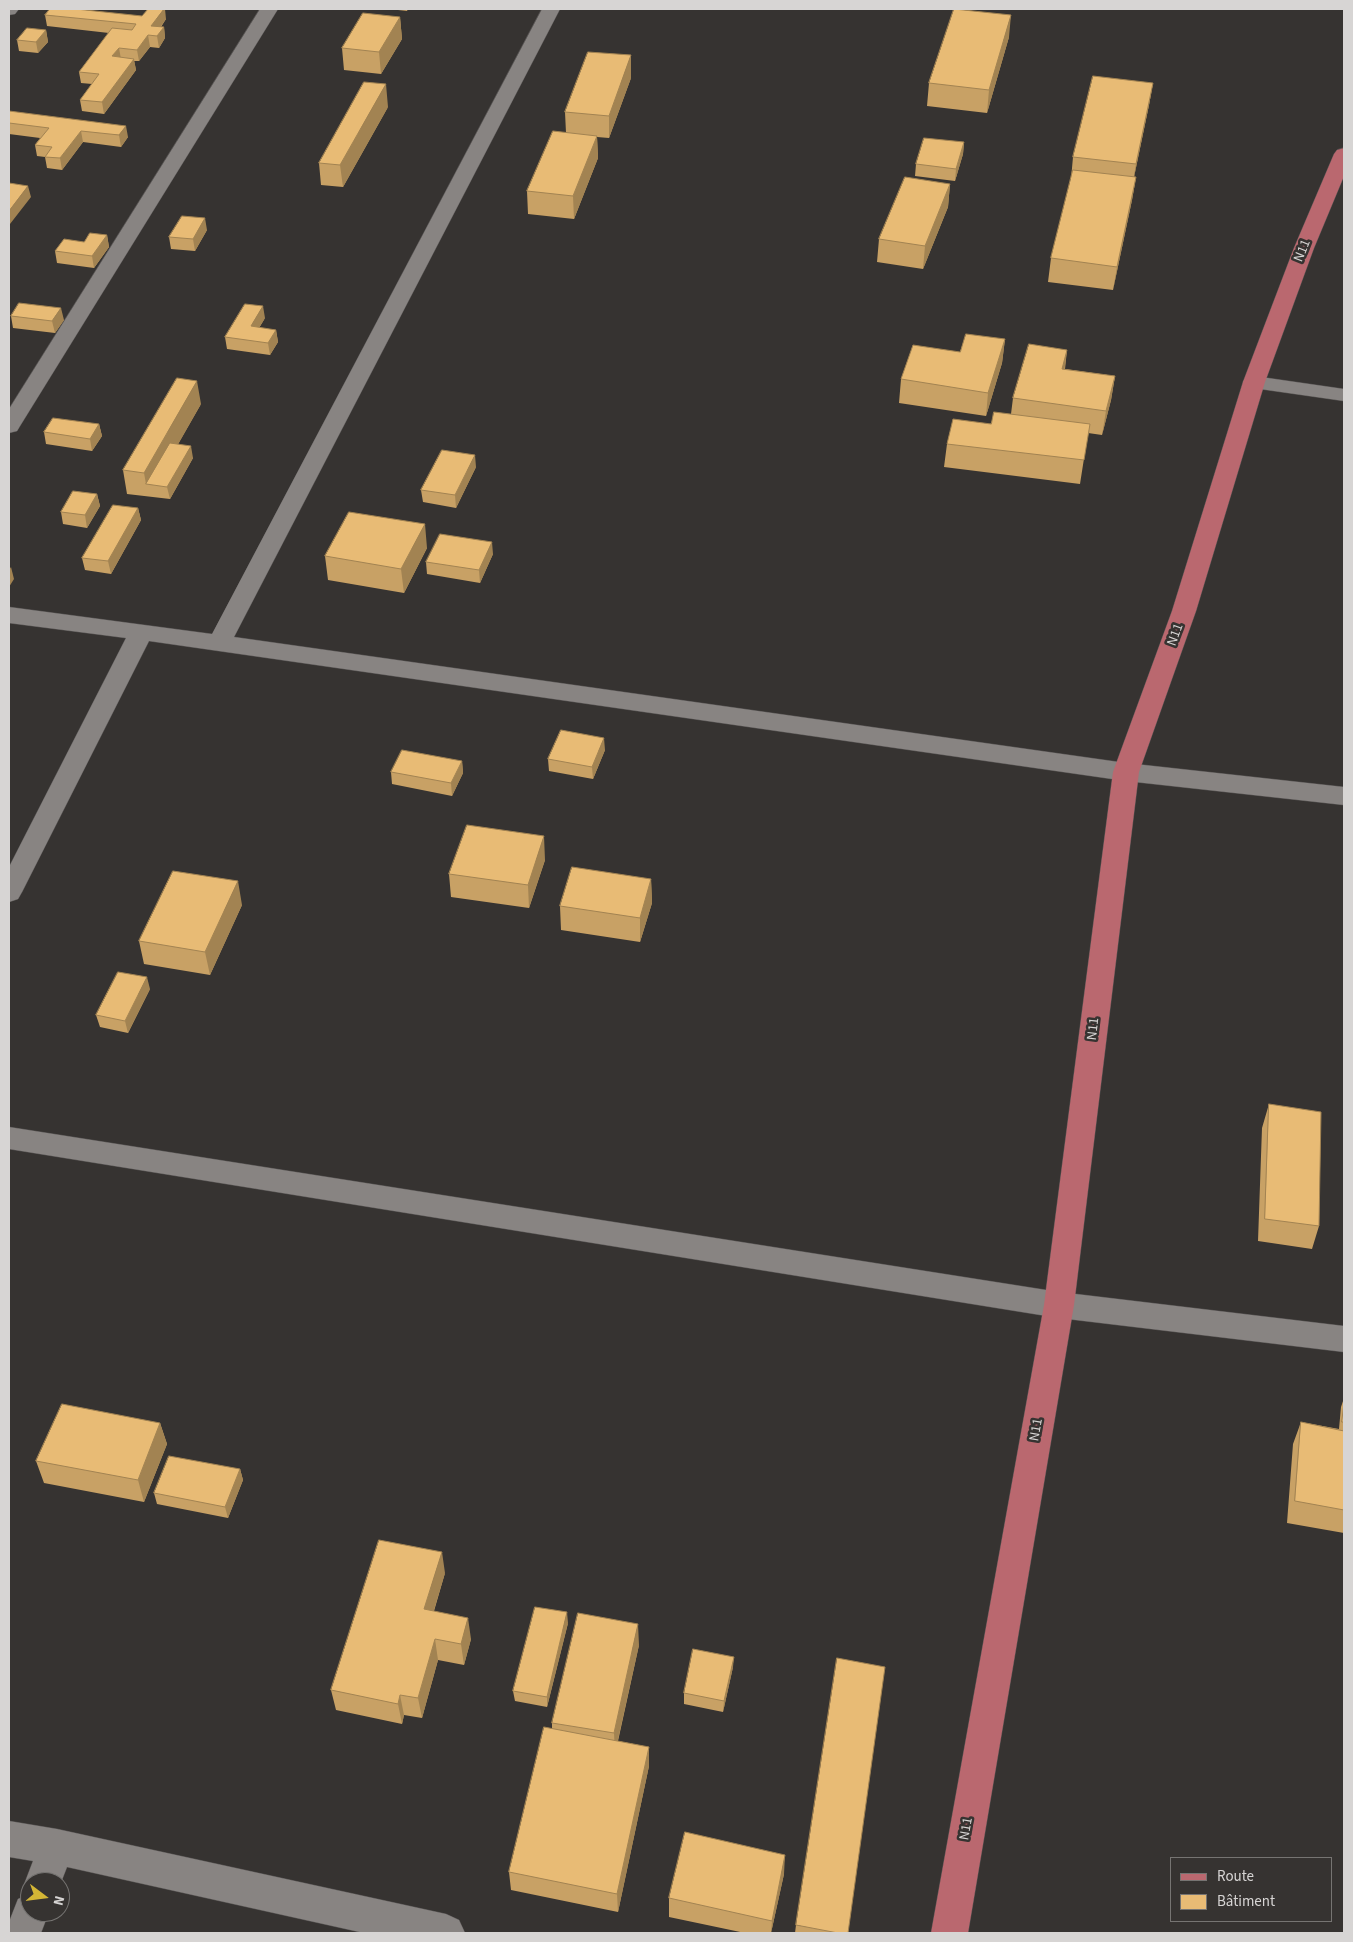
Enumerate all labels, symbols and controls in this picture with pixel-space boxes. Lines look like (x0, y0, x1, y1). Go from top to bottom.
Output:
street label: N11 (1291, 237, 1315, 265)
street label: N11 (1164, 621, 1188, 649)
street label: N11 (1084, 1017, 1104, 1041)
street label: N11 (1027, 1417, 1047, 1443)
street label: N11 (957, 1816, 977, 1842)
legend (1170, 1857, 1333, 1922)
text: Route (1217, 1866, 1254, 1887)
north arrow (20, 1872, 70, 1922)
text: Bâtiment (1217, 1891, 1275, 1912)
text: N (48, 1894, 69, 1908)

